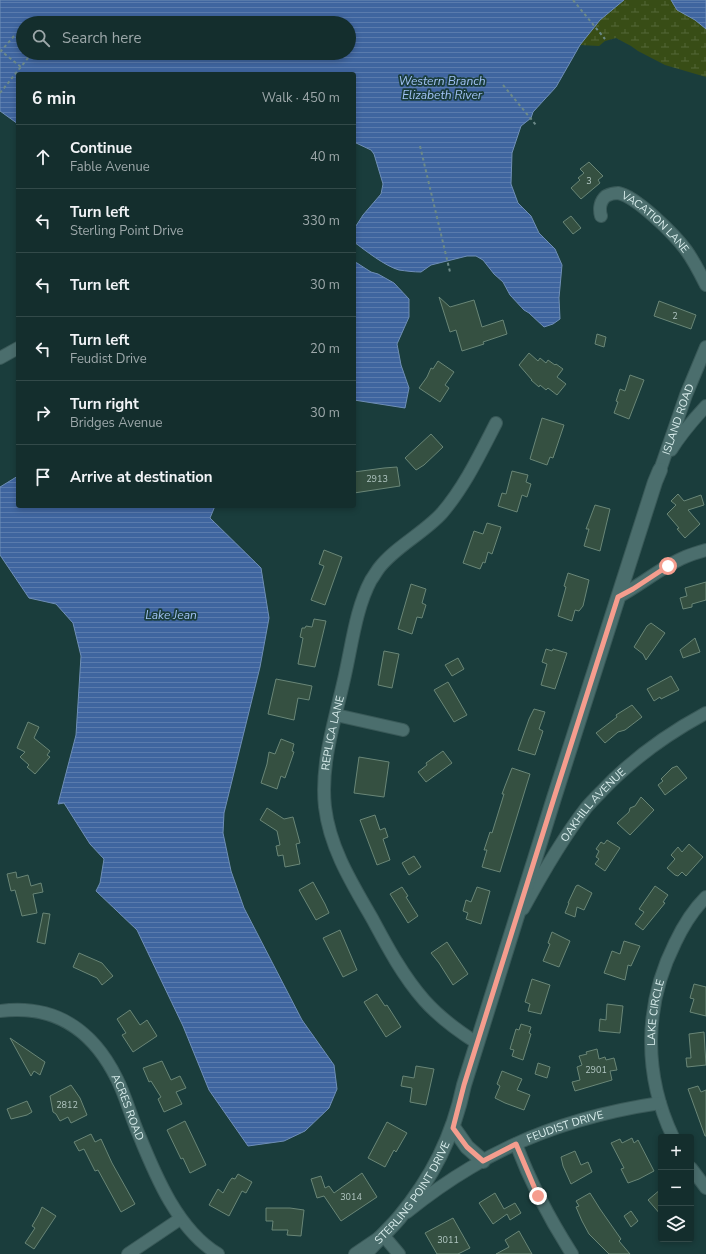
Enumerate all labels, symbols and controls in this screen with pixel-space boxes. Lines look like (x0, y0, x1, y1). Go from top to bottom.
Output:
search box (16, 16, 356, 60)
icon: search (30, 27, 52, 49)
text: Search here (62, 28, 142, 48)
water label: Western Branch Elizabeth River (398, 73, 486, 103)
text: 6 min (32, 87, 76, 110)
text: Walk · 450 m (262, 89, 340, 107)
text: Continue (70, 138, 132, 158)
icon: ahead (32, 146, 54, 168)
text: 40 m (310, 148, 340, 166)
text: Fable Avenue (70, 158, 150, 176)
house number: 3 (586, 175, 592, 187)
street label: VACATION LANE (618, 187, 693, 256)
text: Turn left (70, 202, 129, 222)
icon: left (32, 210, 54, 232)
text: 330 m (302, 212, 340, 230)
text: Sterling Point Drive (70, 222, 184, 240)
icon: left (32, 274, 54, 296)
text: Turn left (70, 275, 129, 295)
text: 30 m (310, 276, 340, 294)
house number: 2 (672, 310, 678, 322)
text: Turn left (70, 330, 129, 350)
icon: left (32, 338, 54, 360)
text: 20 m (310, 340, 340, 358)
text: Feudist Drive (70, 350, 147, 368)
street label: ISLAND ROAD (658, 381, 697, 457)
text: Turn right (70, 394, 139, 414)
icon: right (32, 402, 54, 424)
text: 30 m (310, 404, 340, 422)
text: Bridges Avenue (70, 414, 162, 432)
icon: arrive (32, 466, 54, 488)
text: Arrive at destination (70, 467, 213, 487)
house number: 2913 (366, 473, 388, 485)
route start (659, 557, 677, 575)
water label: Lake Jean (145, 607, 197, 623)
street label: REPLICA LANE (318, 694, 347, 771)
street label: OAKHILL AVENUE (557, 764, 629, 845)
street label: LAKE CIRCLE (644, 977, 668, 1046)
house number: 2901 (585, 1064, 607, 1076)
street label: ACRES ROAD (108, 1071, 148, 1143)
house number: 2812 (56, 1099, 78, 1111)
street label: FEUDIST DRIVE (524, 1107, 605, 1146)
map controls (658, 1134, 694, 1242)
button: + (658, 1134, 694, 1170)
street label: STERLING POINT DRIVE (371, 1139, 453, 1247)
button: − (658, 1170, 694, 1206)
route end (529, 1187, 547, 1205)
house number: 3014 (340, 1191, 362, 1203)
button: layers (658, 1206, 694, 1242)
house number: 3011 (437, 1234, 459, 1246)

